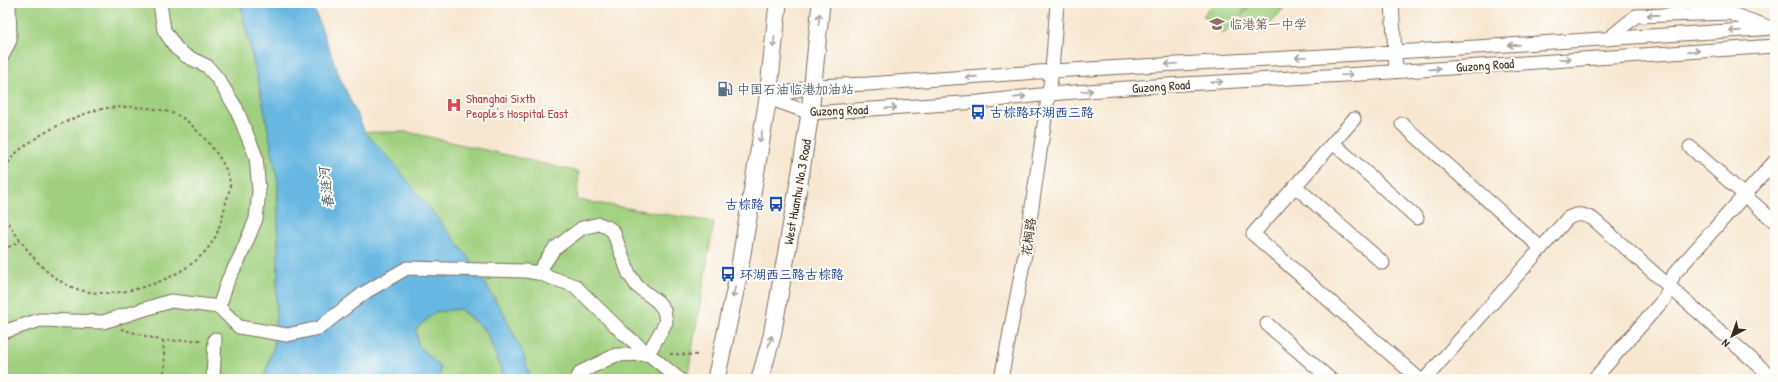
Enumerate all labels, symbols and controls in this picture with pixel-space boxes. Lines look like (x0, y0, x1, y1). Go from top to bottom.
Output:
one-way arrow (1647, 12, 1660, 19)
one-way arrow (816, 13, 823, 26)
school or university icon: 临港第一中学 (1208, 15, 1226, 33)
place label: 临港第一中学 (1229, 15, 1307, 33)
one-way arrow (1728, 27, 1741, 34)
one-way arrow (770, 35, 778, 48)
one-way arrow (1508, 41, 1521, 48)
one-way arrow (1688, 47, 1701, 54)
one-way arrow (1295, 54, 1308, 61)
street label: Guzong Road (1455, 54, 1515, 76)
one-way arrow (1558, 56, 1571, 63)
one-way arrow (1165, 61, 1178, 68)
one-way arrow (1428, 65, 1441, 72)
one-way arrow (1340, 71, 1353, 79)
one-way arrow (965, 73, 978, 80)
street label: Guzong Road (1131, 75, 1191, 97)
one-way arrow (1210, 78, 1223, 86)
fuel station icon: 中国石油临港加油站 (716, 80, 734, 98)
place label: 中国石油临港加油站 (737, 80, 854, 98)
one-way arrow (1080, 88, 1093, 95)
place label: Shanghai Sixth People's Hospital East (466, 89, 569, 122)
one-way arrow (1013, 94, 1026, 101)
hospital icon: Shanghai Sixth People's Hospital East (445, 96, 463, 114)
street label: Guzong Road (810, 100, 868, 120)
bus stop icon: 古棕路环湖西三路 (969, 103, 987, 121)
place label: 古棕路环湖西三路 (990, 103, 1094, 121)
one-way arrow (884, 104, 897, 111)
one-way arrow (757, 130, 765, 143)
street label: West Huanhu No.3 Road (779, 138, 815, 246)
water label: 春涟河 (313, 164, 337, 210)
place label: 古棕路 (725, 195, 764, 213)
bus stop icon: 古棕路 (767, 195, 785, 213)
street label: 花榈路 (1016, 216, 1040, 258)
bus stop icon: 环湖西三路古棕路 (719, 265, 737, 283)
place label: 环湖西三路古棕路 (740, 265, 844, 283)
one-way arrow (730, 286, 738, 299)
north arrow (1712, 316, 1752, 356)
one-way arrow (767, 335, 774, 348)
text: N (1719, 336, 1732, 351)

